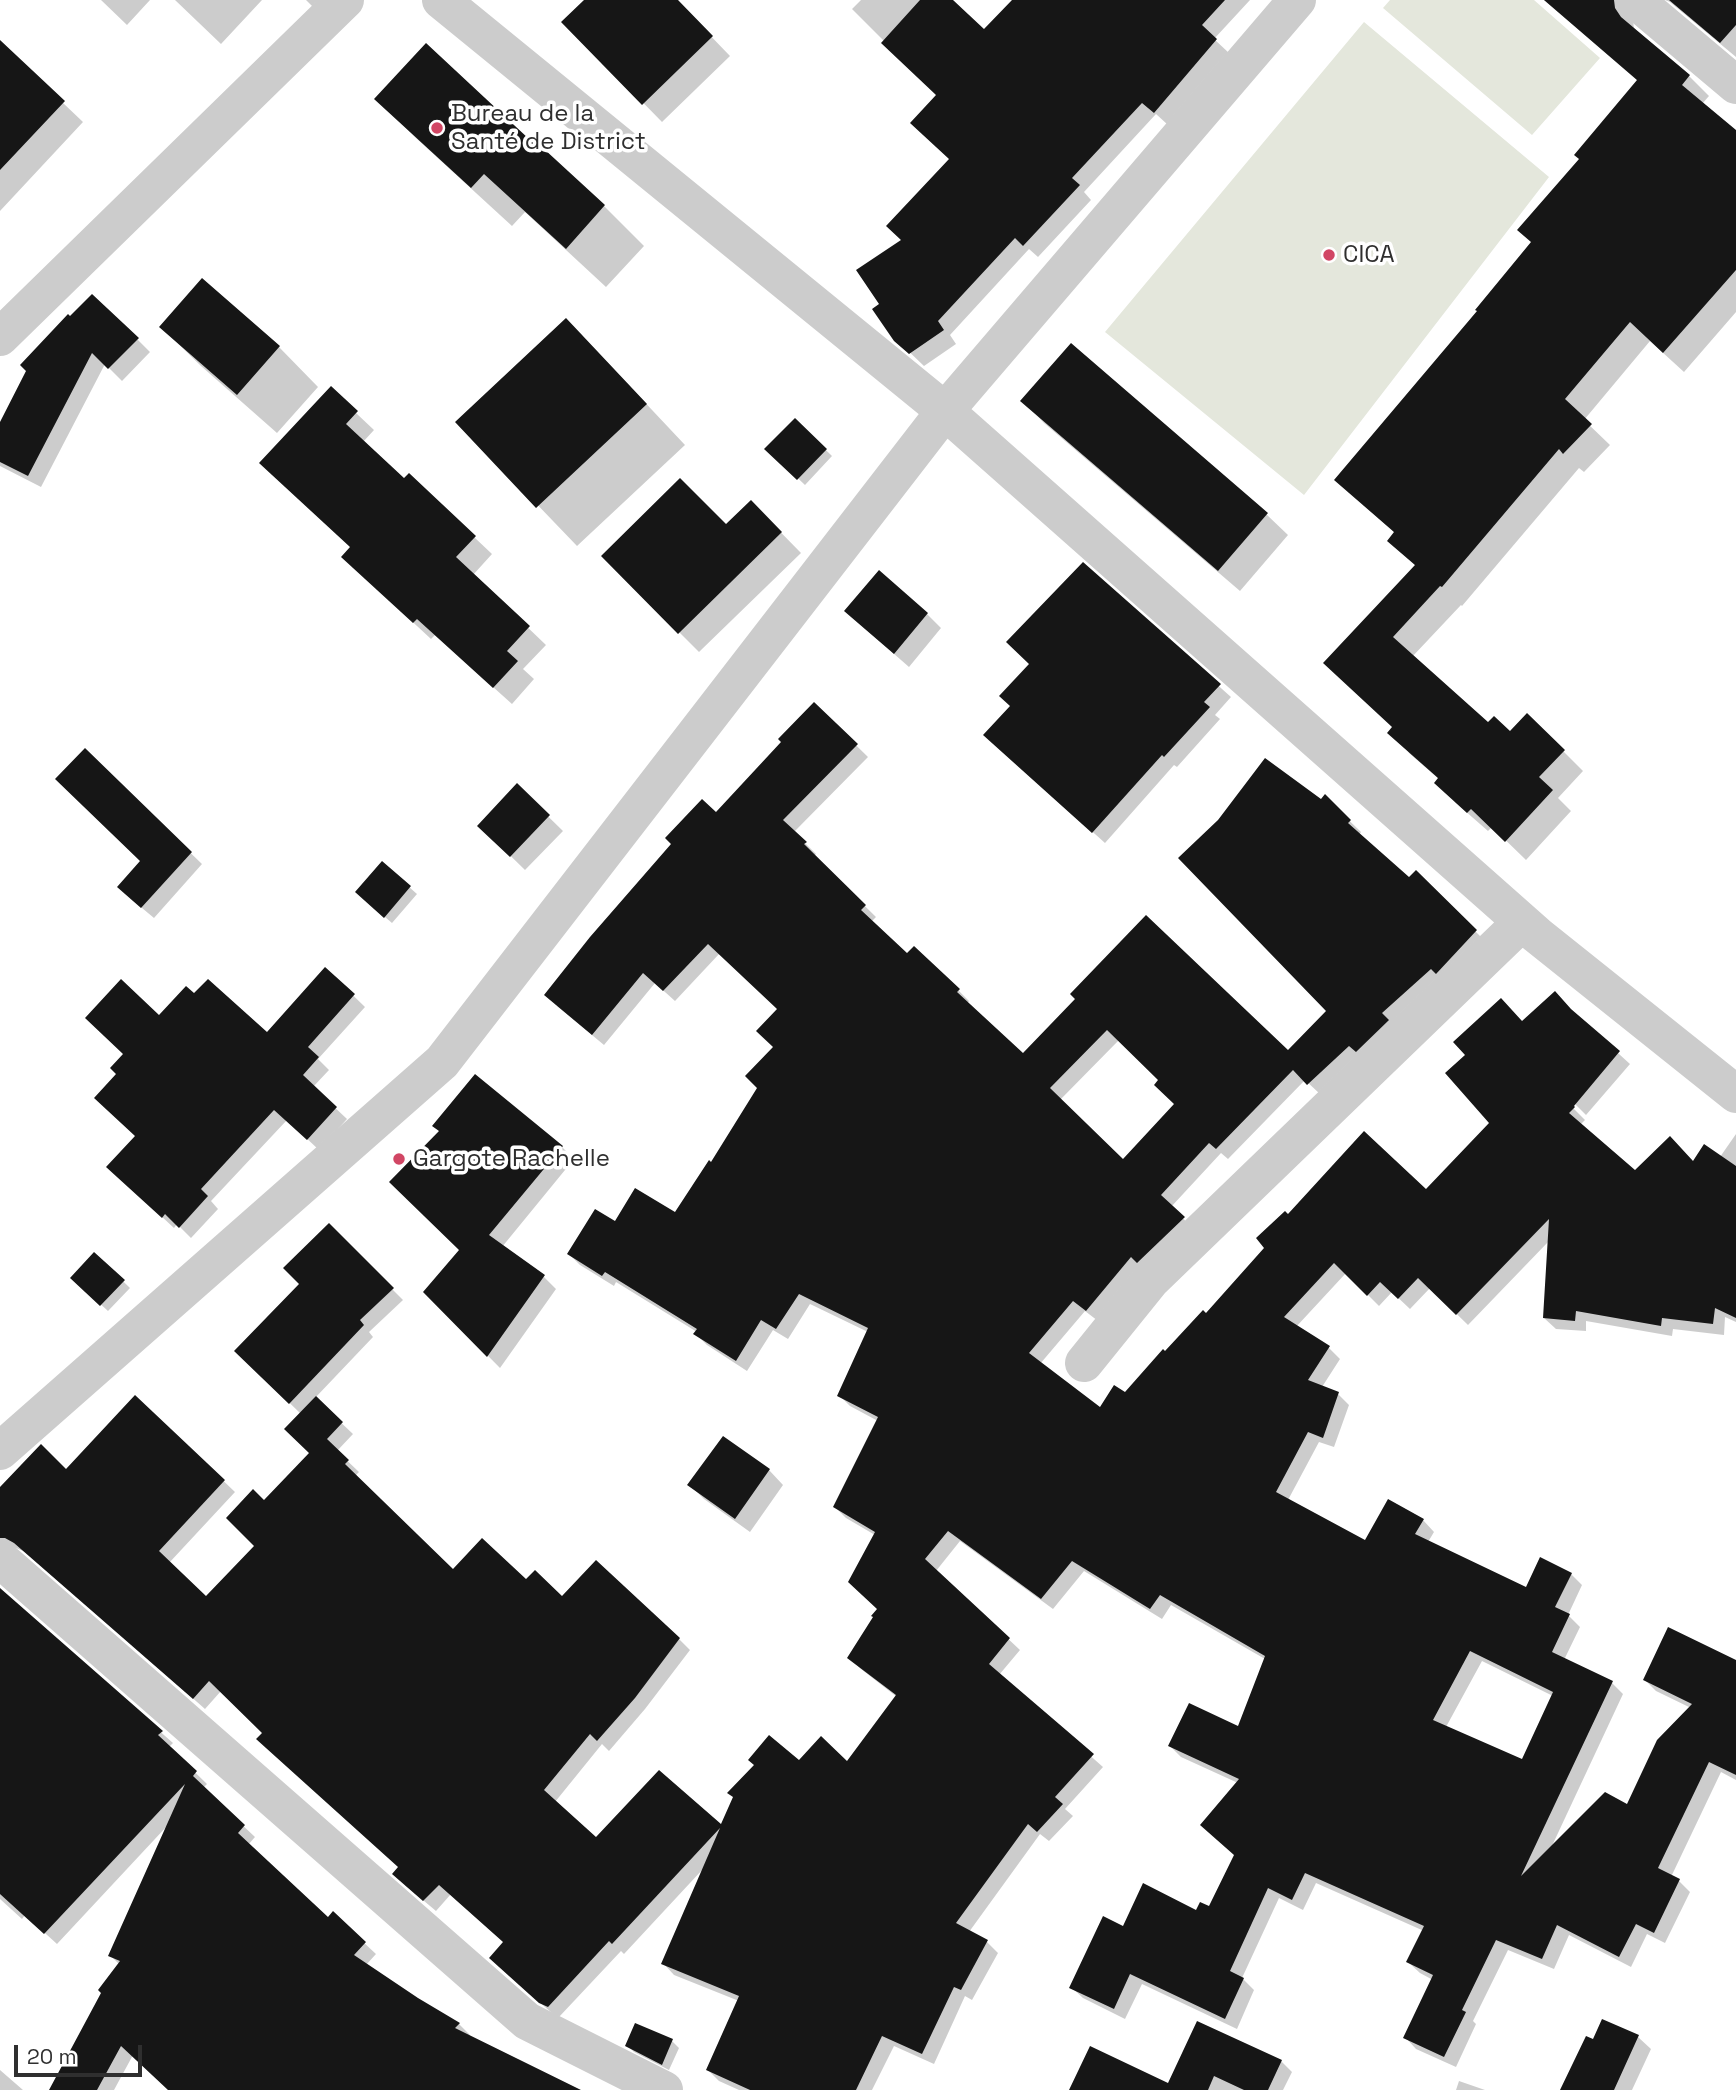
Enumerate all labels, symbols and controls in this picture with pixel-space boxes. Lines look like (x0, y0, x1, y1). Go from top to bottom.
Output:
place label: Bureau de la Santé de District (451, 100, 646, 156)
marker: Bureau de la Santé de District (429, 120, 445, 136)
place label: CICA (1343, 241, 1395, 269)
marker: CICA (1321, 247, 1337, 263)
place label: Gargote Rachelle (413, 1145, 610, 1173)
marker: Gargote Rachelle (391, 1151, 407, 1167)
scale bar (18, 2030, 145, 2074)
text: 20 m (27, 2043, 77, 2070)

